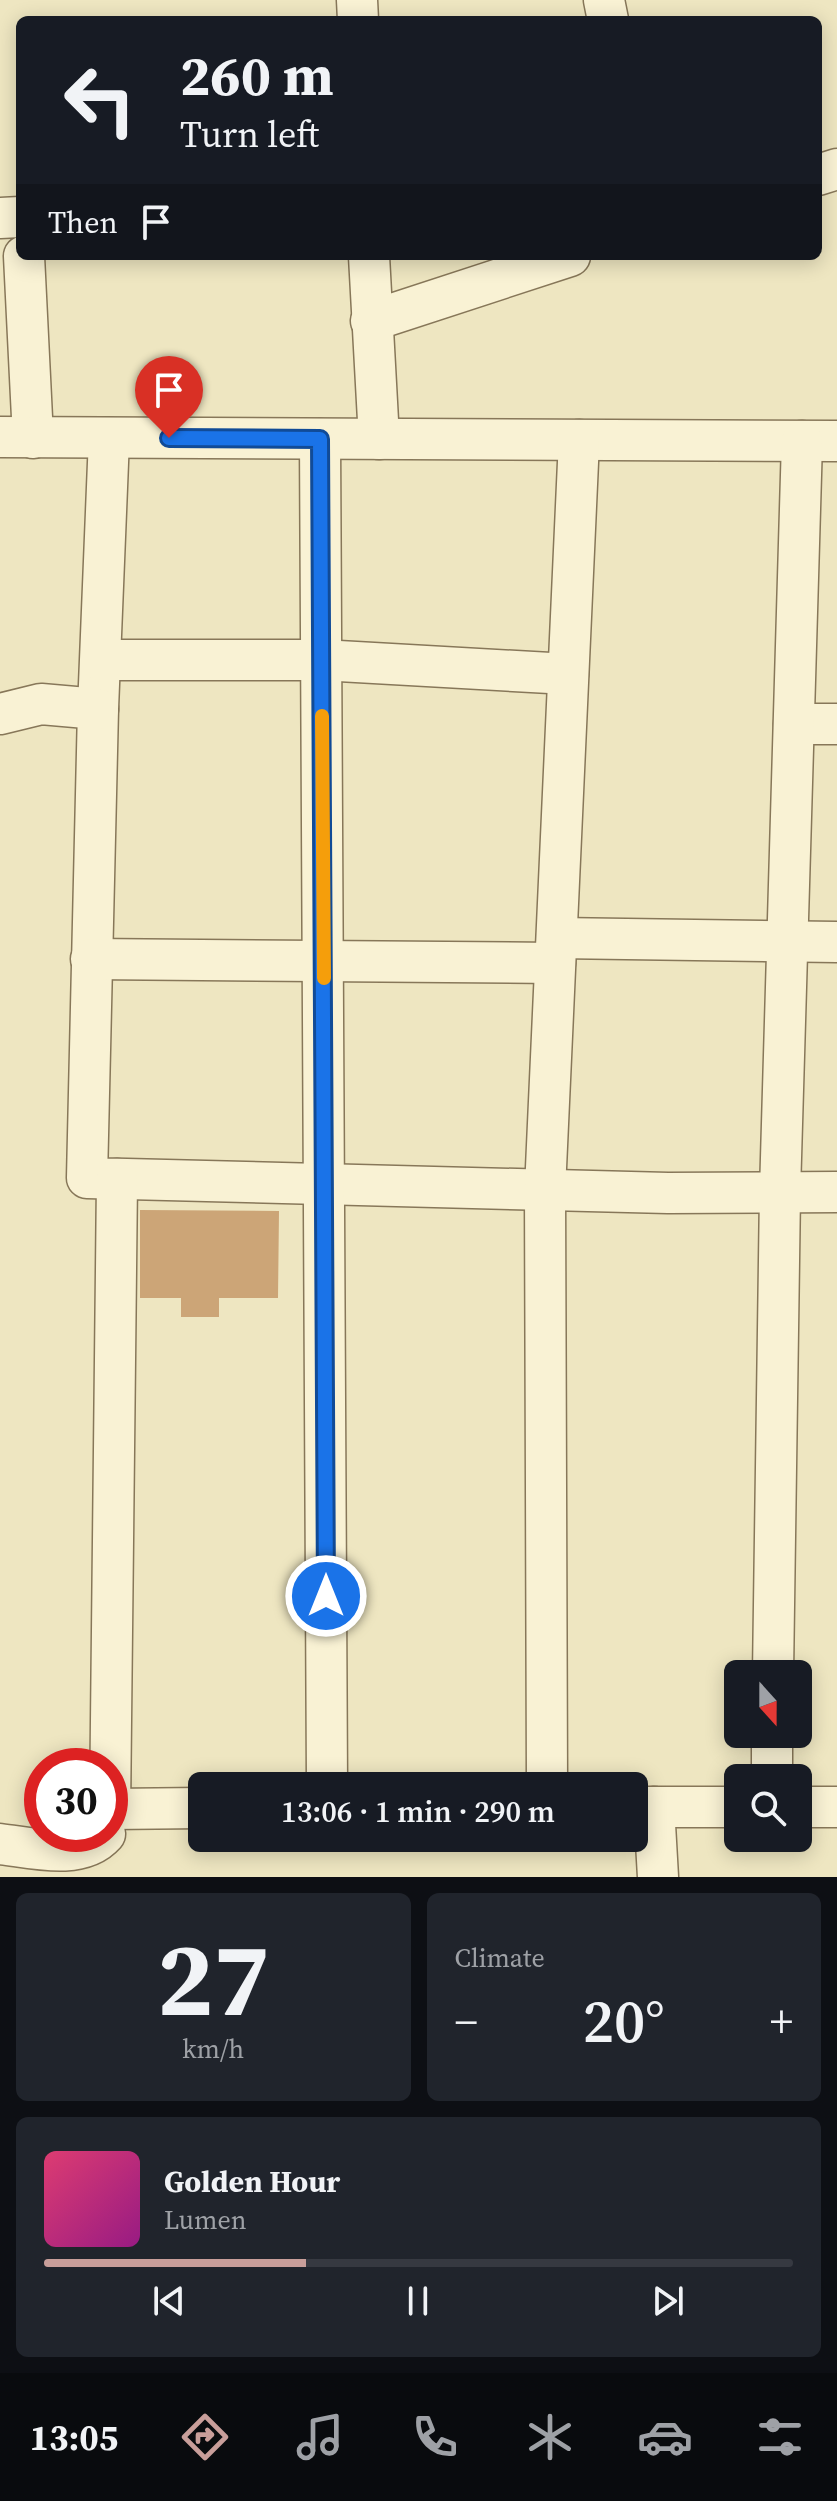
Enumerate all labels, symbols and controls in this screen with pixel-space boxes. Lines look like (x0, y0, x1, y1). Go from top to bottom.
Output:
text: 260 m (180, 37, 334, 114)
icon: left (48, 48, 152, 152)
text: Turn left (180, 110, 319, 159)
icon: arrive (134, 200, 178, 244)
text: Then (48, 202, 118, 243)
pin (135, 356, 203, 438)
icon: arrive (147, 368, 191, 412)
position arrow (284, 1554, 368, 1638)
north arrow (724, 1660, 812, 1748)
map controls (724, 1660, 812, 1852)
speed limit sign: 30 (24, 1748, 128, 1852)
button: search (724, 1764, 812, 1852)
text: 13:06 · 1 min · 290 m (281, 1791, 555, 1832)
text: 27 (157, 1907, 270, 2050)
text: Climate (455, 1940, 545, 1976)
text: 20° (583, 1980, 665, 2062)
text: − (455, 1991, 478, 2052)
text: + (770, 1991, 793, 2052)
text: km/h (182, 2031, 244, 2067)
text: Golden Hour (164, 2161, 340, 2202)
text: Lumen (164, 2202, 246, 2238)
icon: previous (147, 2279, 191, 2323)
icon: pause (396, 2279, 440, 2323)
icon: next (646, 2279, 690, 2323)
icon: directions (177, 2409, 233, 2465)
icon: music (292, 2409, 348, 2465)
icon: phone (407, 2409, 463, 2465)
icon: climate (522, 2409, 578, 2465)
icon: car (637, 2409, 693, 2465)
icon: filters (752, 2409, 808, 2465)
text: 13:05 (29, 2413, 118, 2462)

